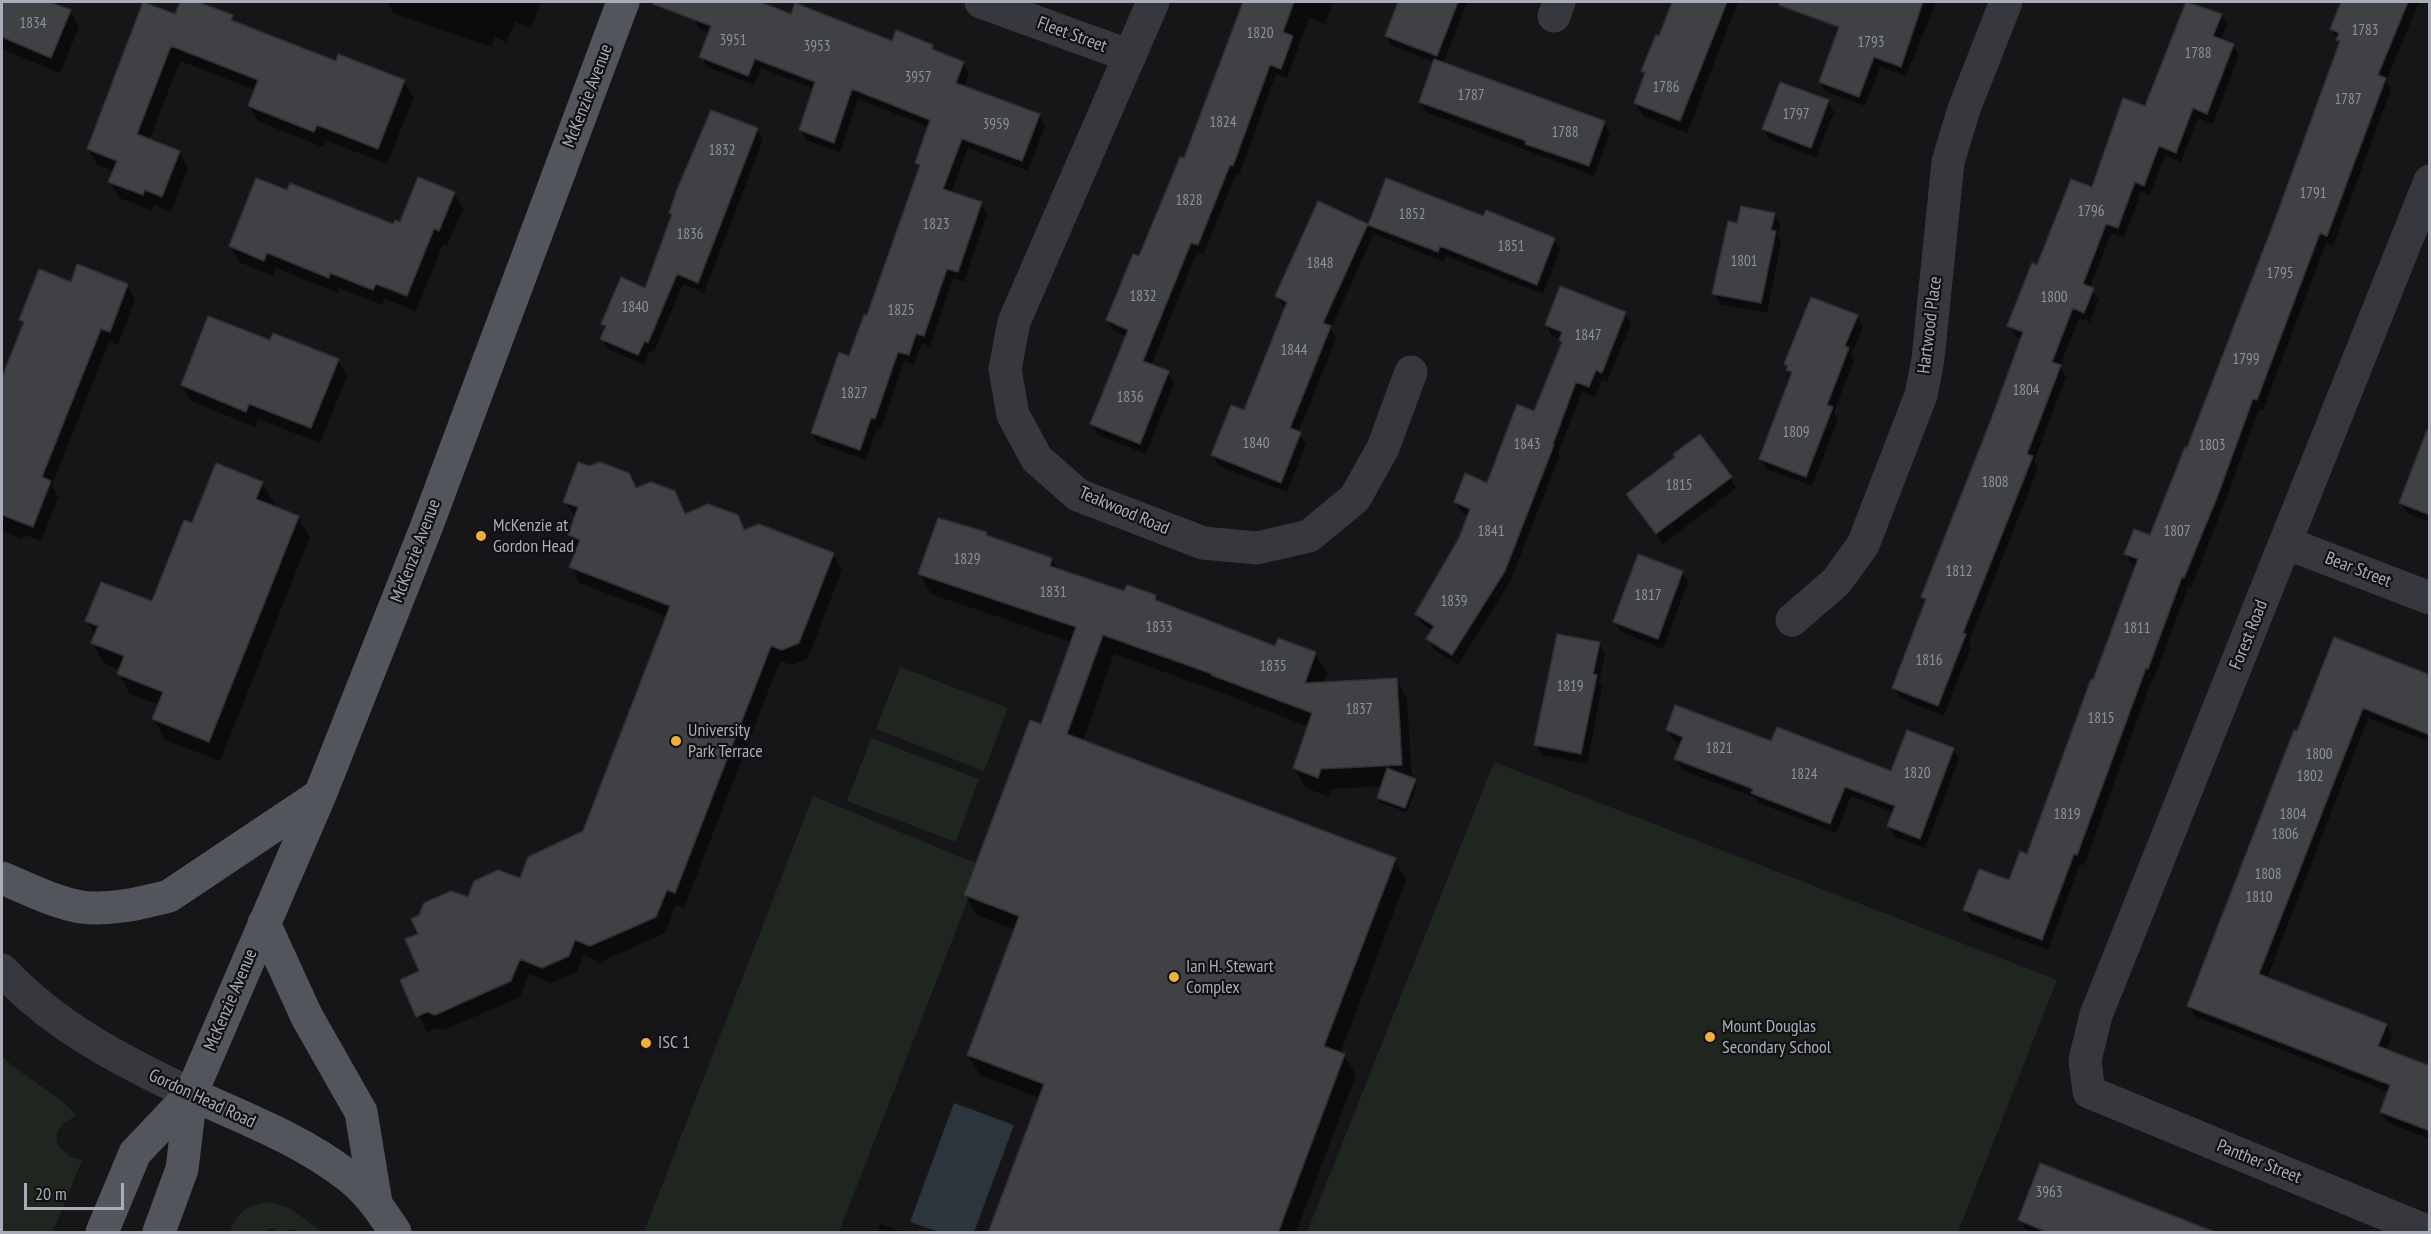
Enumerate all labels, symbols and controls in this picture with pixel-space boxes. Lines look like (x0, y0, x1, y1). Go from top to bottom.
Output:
street label: Fleet Street (1034, 12, 1110, 58)
house number: 1834 (20, 15, 46, 33)
house number: 1783 (2352, 22, 2378, 40)
house number: 1820 (1247, 25, 1273, 43)
house number: 3951 (720, 32, 746, 50)
house number: 1793 (1858, 34, 1884, 52)
house number: 3953 (804, 38, 830, 56)
street label: McKenzie Avenue (558, 41, 618, 151)
house number: 1788 (2185, 45, 2211, 63)
house number: 3957 (905, 69, 931, 87)
house number: 1786 (1653, 79, 1679, 97)
house number: 1787 (1458, 87, 1484, 105)
house number: 1787 (2335, 91, 2361, 109)
house number: 1797 (1783, 106, 1809, 124)
house number: 1824 (1210, 114, 1236, 132)
house number: 3959 (983, 116, 1009, 134)
house number: 1788 (1552, 124, 1578, 142)
house number: 1832 (709, 142, 735, 160)
house number: 1791 (2300, 185, 2326, 203)
house number: 1828 (1176, 192, 1202, 210)
house number: 1796 (2078, 203, 2104, 221)
house number: 1852 (1399, 206, 1425, 224)
house number: 1823 (923, 216, 949, 234)
house number: 1836 (677, 226, 703, 244)
house number: 1851 (1498, 238, 1524, 256)
house number: 1801 (1731, 253, 1757, 271)
house number: 1848 (1307, 255, 1333, 273)
house number: 1795 (2267, 265, 2293, 283)
street label: Hartwood Place (1913, 275, 1947, 375)
house number: 1832 (1130, 288, 1156, 306)
house number: 1800 (2041, 289, 2067, 307)
house number: 1840 (622, 299, 648, 317)
house number: 1825 (888, 302, 914, 320)
house number: 1847 (1575, 327, 1601, 345)
house number: 1844 (1281, 342, 1307, 360)
house number: 1799 (2233, 351, 2259, 369)
house number: 1804 (2013, 382, 2039, 400)
house number: 1827 (841, 385, 867, 403)
house number: 1836 (1117, 389, 1143, 407)
house number: 1809 (1783, 424, 1809, 442)
house number: 1840 (1243, 435, 1269, 453)
house number: 1843 (1514, 436, 1540, 454)
house number: 1803 (2199, 437, 2225, 455)
house number: 1808 (1982, 474, 2008, 492)
house number: 1815 (1666, 477, 1692, 495)
street label: Teakwood Road (1076, 482, 1172, 540)
street label: McKenzie Avenue (386, 496, 446, 606)
place label: McKenzie at Gordon Head (493, 515, 574, 558)
house number: 1841 (1478, 523, 1504, 541)
house number: 1807 (2164, 523, 2190, 541)
marker: McKenzie at Gordon Head (474, 529, 488, 543)
street label: Bear Street (2322, 548, 2394, 592)
house number: 1829 (954, 551, 980, 569)
house number: 1812 (1946, 563, 1972, 581)
house number: 1831 (1040, 584, 1066, 602)
house number: 1817 (1635, 587, 1661, 605)
house number: 1839 (1441, 593, 1467, 611)
street label: Forest Road (2225, 597, 2273, 673)
house number: 1833 (1146, 619, 1172, 637)
house number: 1811 (2124, 620, 2150, 638)
house number: 1816 (1916, 652, 1942, 670)
house number: 1835 (1260, 658, 1286, 676)
house number: 1819 (1557, 678, 1583, 696)
house number: 1837 (1346, 701, 1372, 719)
house number: 1815 (2088, 710, 2114, 728)
place label: University Park Terrace (688, 720, 763, 762)
marker: University Park Terrace (669, 734, 683, 748)
house number: 1821 (1706, 740, 1732, 758)
house number: 1800 (2306, 746, 2332, 764)
house number: 1820 (1904, 765, 1930, 783)
house number: 1824 (1791, 766, 1817, 784)
house number: 1802 (2297, 768, 2323, 786)
house number: 1819 (2054, 806, 2080, 824)
house number: 1804 (2280, 806, 2306, 824)
house number: 1806 (2272, 826, 2298, 844)
house number: 1808 (2255, 866, 2281, 884)
house number: 1810 (2246, 889, 2272, 907)
street label: McKenzie Avenue (200, 946, 262, 1054)
place label: Ian H. Stewart Complex (1186, 956, 1274, 998)
marker: Ian H. Stewart Complex (1167, 970, 1181, 984)
place label: Mount Douglas Secondary School (1722, 1016, 1831, 1058)
marker: Mount Douglas Secondary School (1703, 1030, 1717, 1044)
place label: ISC 1 (658, 1032, 690, 1054)
marker: ISC 1 (639, 1036, 653, 1050)
street label: Gordon Head Road (145, 1065, 259, 1133)
street label: Panther Street (2214, 1135, 2304, 1189)
scale bar (27, 1171, 128, 1209)
text: 20 m (35, 1182, 67, 1205)
house number: 3963 (2036, 1184, 2062, 1202)

